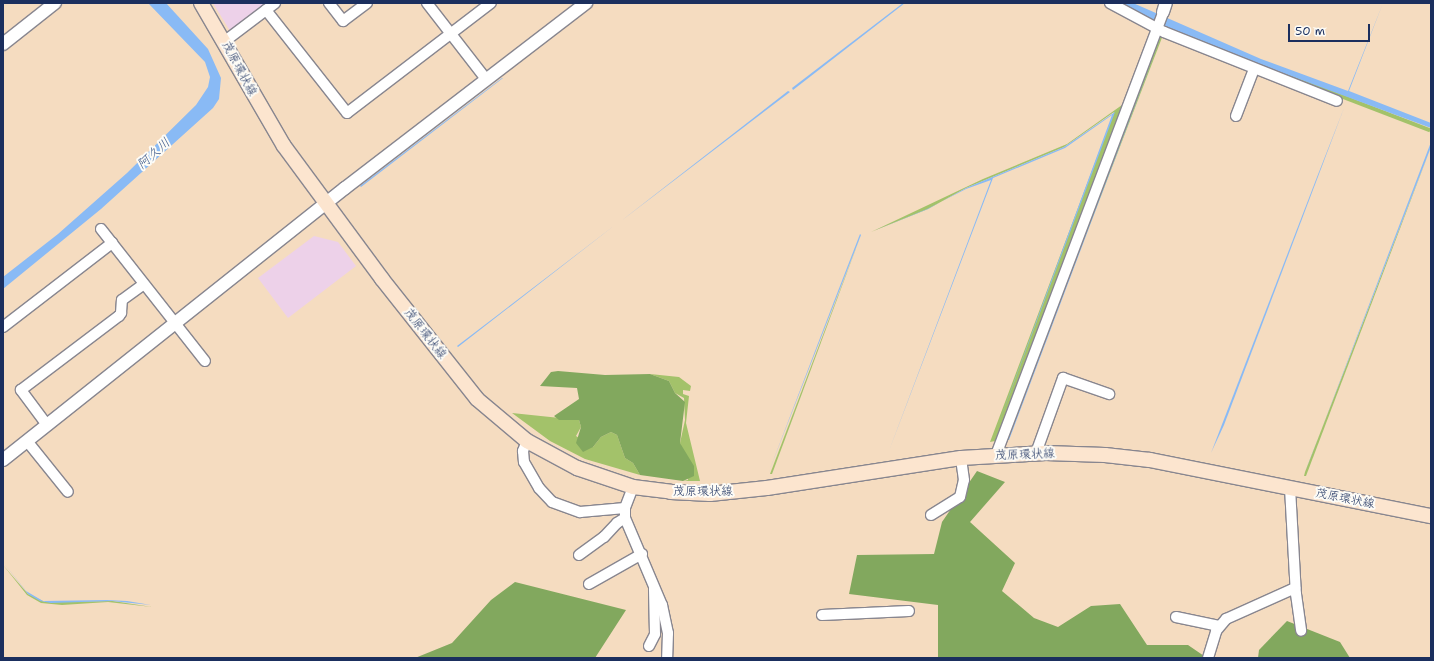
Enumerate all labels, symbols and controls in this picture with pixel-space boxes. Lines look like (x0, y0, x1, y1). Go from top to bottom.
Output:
scale bar (1290, 16, 1372, 42)
text: 50 m (1295, 23, 1325, 39)
street label: 茂原環状線 (219, 39, 259, 99)
water label: 阿久川 (134, 135, 174, 173)
street label: 茂原環状線 (401, 306, 449, 362)
street label: 茂原環状線 (995, 447, 1055, 463)
street label: 茂原環状線 (673, 485, 733, 499)
street label: 茂原環状線 (1314, 486, 1376, 512)

